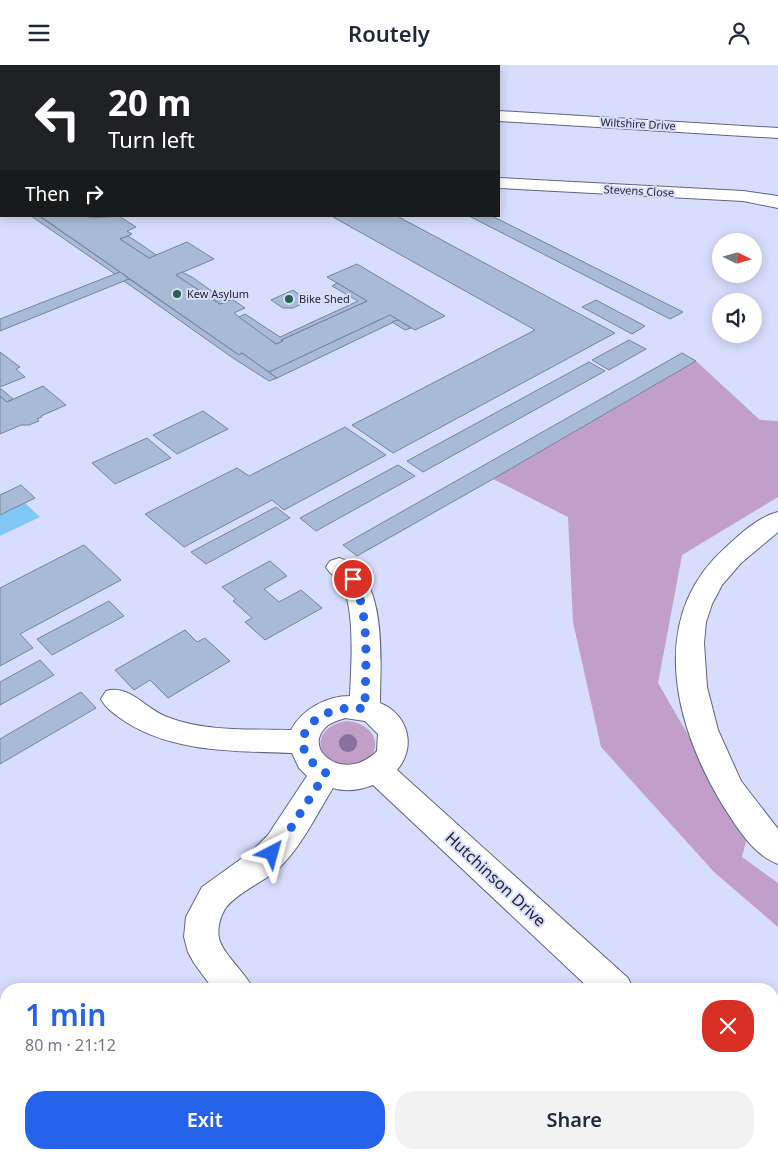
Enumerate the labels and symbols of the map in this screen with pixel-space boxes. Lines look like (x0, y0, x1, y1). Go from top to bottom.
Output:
street label: Wiltshire Drive (600, 114, 676, 133)
street label: Stevens Close (603, 181, 675, 200)
north arrow (712, 233, 762, 283)
place label: Kew Asylum (187, 286, 249, 301)
marker: Kew Asylum (171, 288, 183, 300)
place label: Bike Shed (299, 291, 350, 306)
marker: Bike Shed (283, 293, 295, 305)
pin (332, 558, 374, 600)
position arrow (245, 826, 297, 878)
street label: Hutchinson Drive (441, 827, 551, 931)

